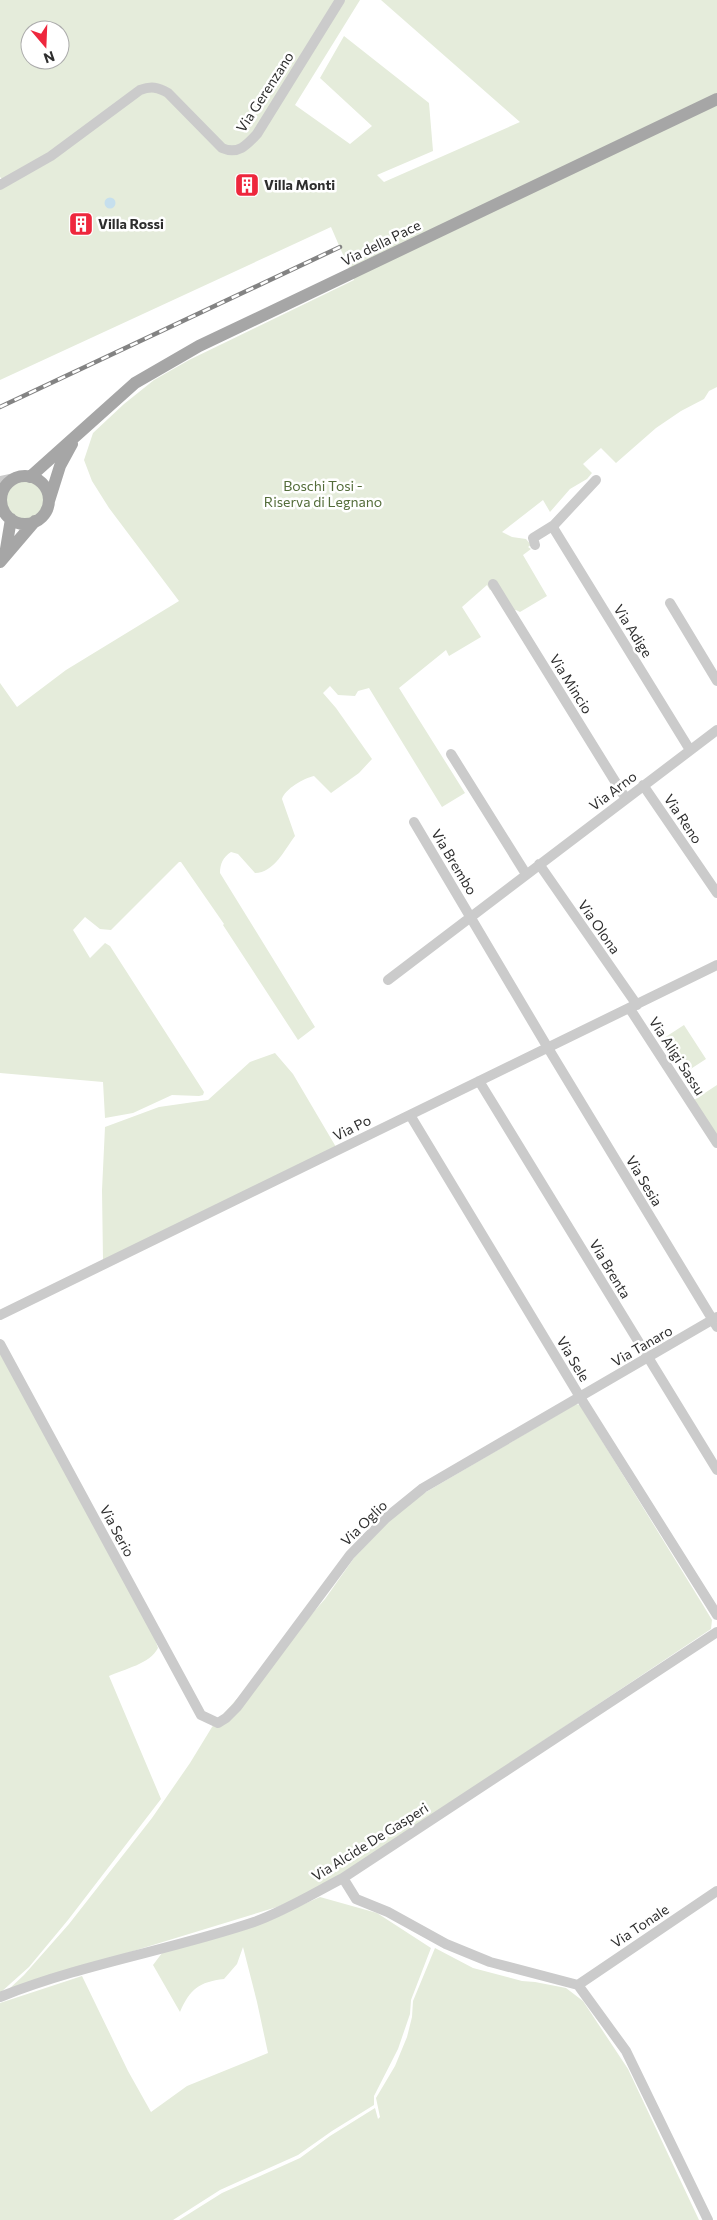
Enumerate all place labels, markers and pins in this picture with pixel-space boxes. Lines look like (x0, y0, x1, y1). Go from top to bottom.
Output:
building icon: Villa Monti (234, 172, 260, 198)
place label: Villa Monti (264, 176, 335, 193)
building icon: Villa Rossi (68, 211, 94, 237)
place label: Villa Rossi (98, 215, 164, 232)

